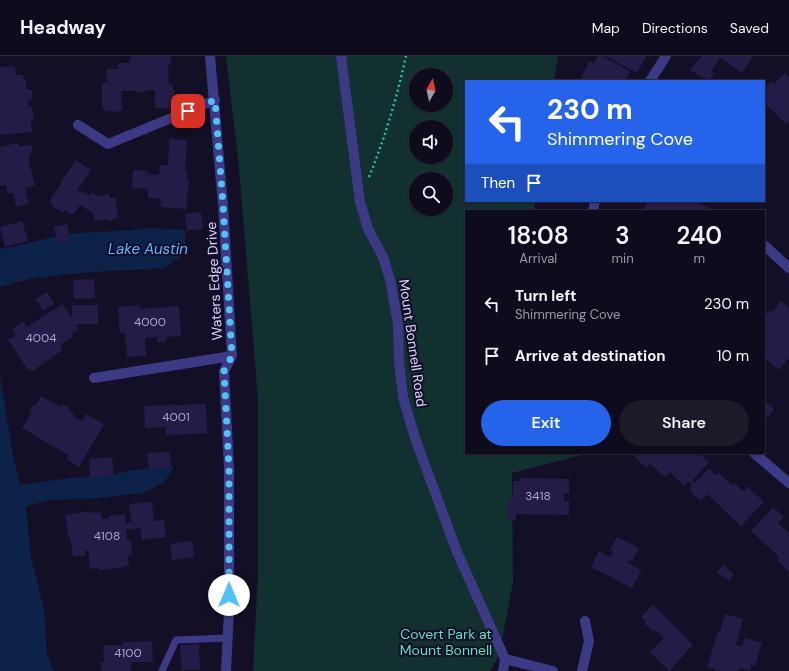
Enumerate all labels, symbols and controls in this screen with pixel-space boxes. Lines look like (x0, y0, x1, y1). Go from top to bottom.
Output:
text: Headway (20, 15, 106, 40)
text: Map (592, 19, 620, 37)
text: Directions (642, 19, 708, 37)
text: Saved (730, 19, 769, 37)
north arrow (409, 68, 453, 112)
map controls (409, 68, 453, 216)
text: 230 m (547, 91, 633, 128)
pin (171, 94, 205, 128)
icon: left (481, 96, 533, 148)
icon: arrive (177, 100, 199, 122)
button: sound (409, 120, 453, 164)
text: Shimmering Cove (547, 127, 693, 151)
button: search (409, 172, 453, 216)
icon: arrive (523, 172, 545, 194)
text: Then (481, 173, 515, 193)
text: 18:08 (508, 220, 569, 251)
text: 3 (615, 220, 630, 251)
text: 240 (676, 220, 722, 251)
street label: Waters Edge Drive (202, 221, 226, 341)
water label: Lake Austin (108, 239, 188, 259)
text: Arrival (519, 250, 557, 267)
text: min (611, 250, 634, 267)
text: m (694, 250, 705, 267)
street label: Mount Bonnell Road (395, 278, 431, 408)
text: Turn left (515, 286, 576, 306)
icon: left (481, 293, 503, 315)
text: 230 m (704, 294, 749, 314)
text: Shimmering Cove (515, 306, 620, 323)
house number: 4000 (134, 314, 166, 330)
house number: 4004 (26, 330, 56, 346)
icon: arrive (481, 345, 503, 367)
text: Arrive at destination (515, 346, 666, 366)
text: 10 m (717, 346, 749, 366)
button: Exit (481, 400, 611, 446)
button: Share (619, 400, 749, 446)
house number: 4001 (162, 409, 190, 425)
house number: 3418 (525, 488, 551, 504)
house number: 4108 (94, 528, 120, 544)
position arrow (208, 574, 250, 616)
park label: Covert Park at Mount Bonnell (400, 625, 492, 659)
house number: 4100 (114, 645, 142, 661)

